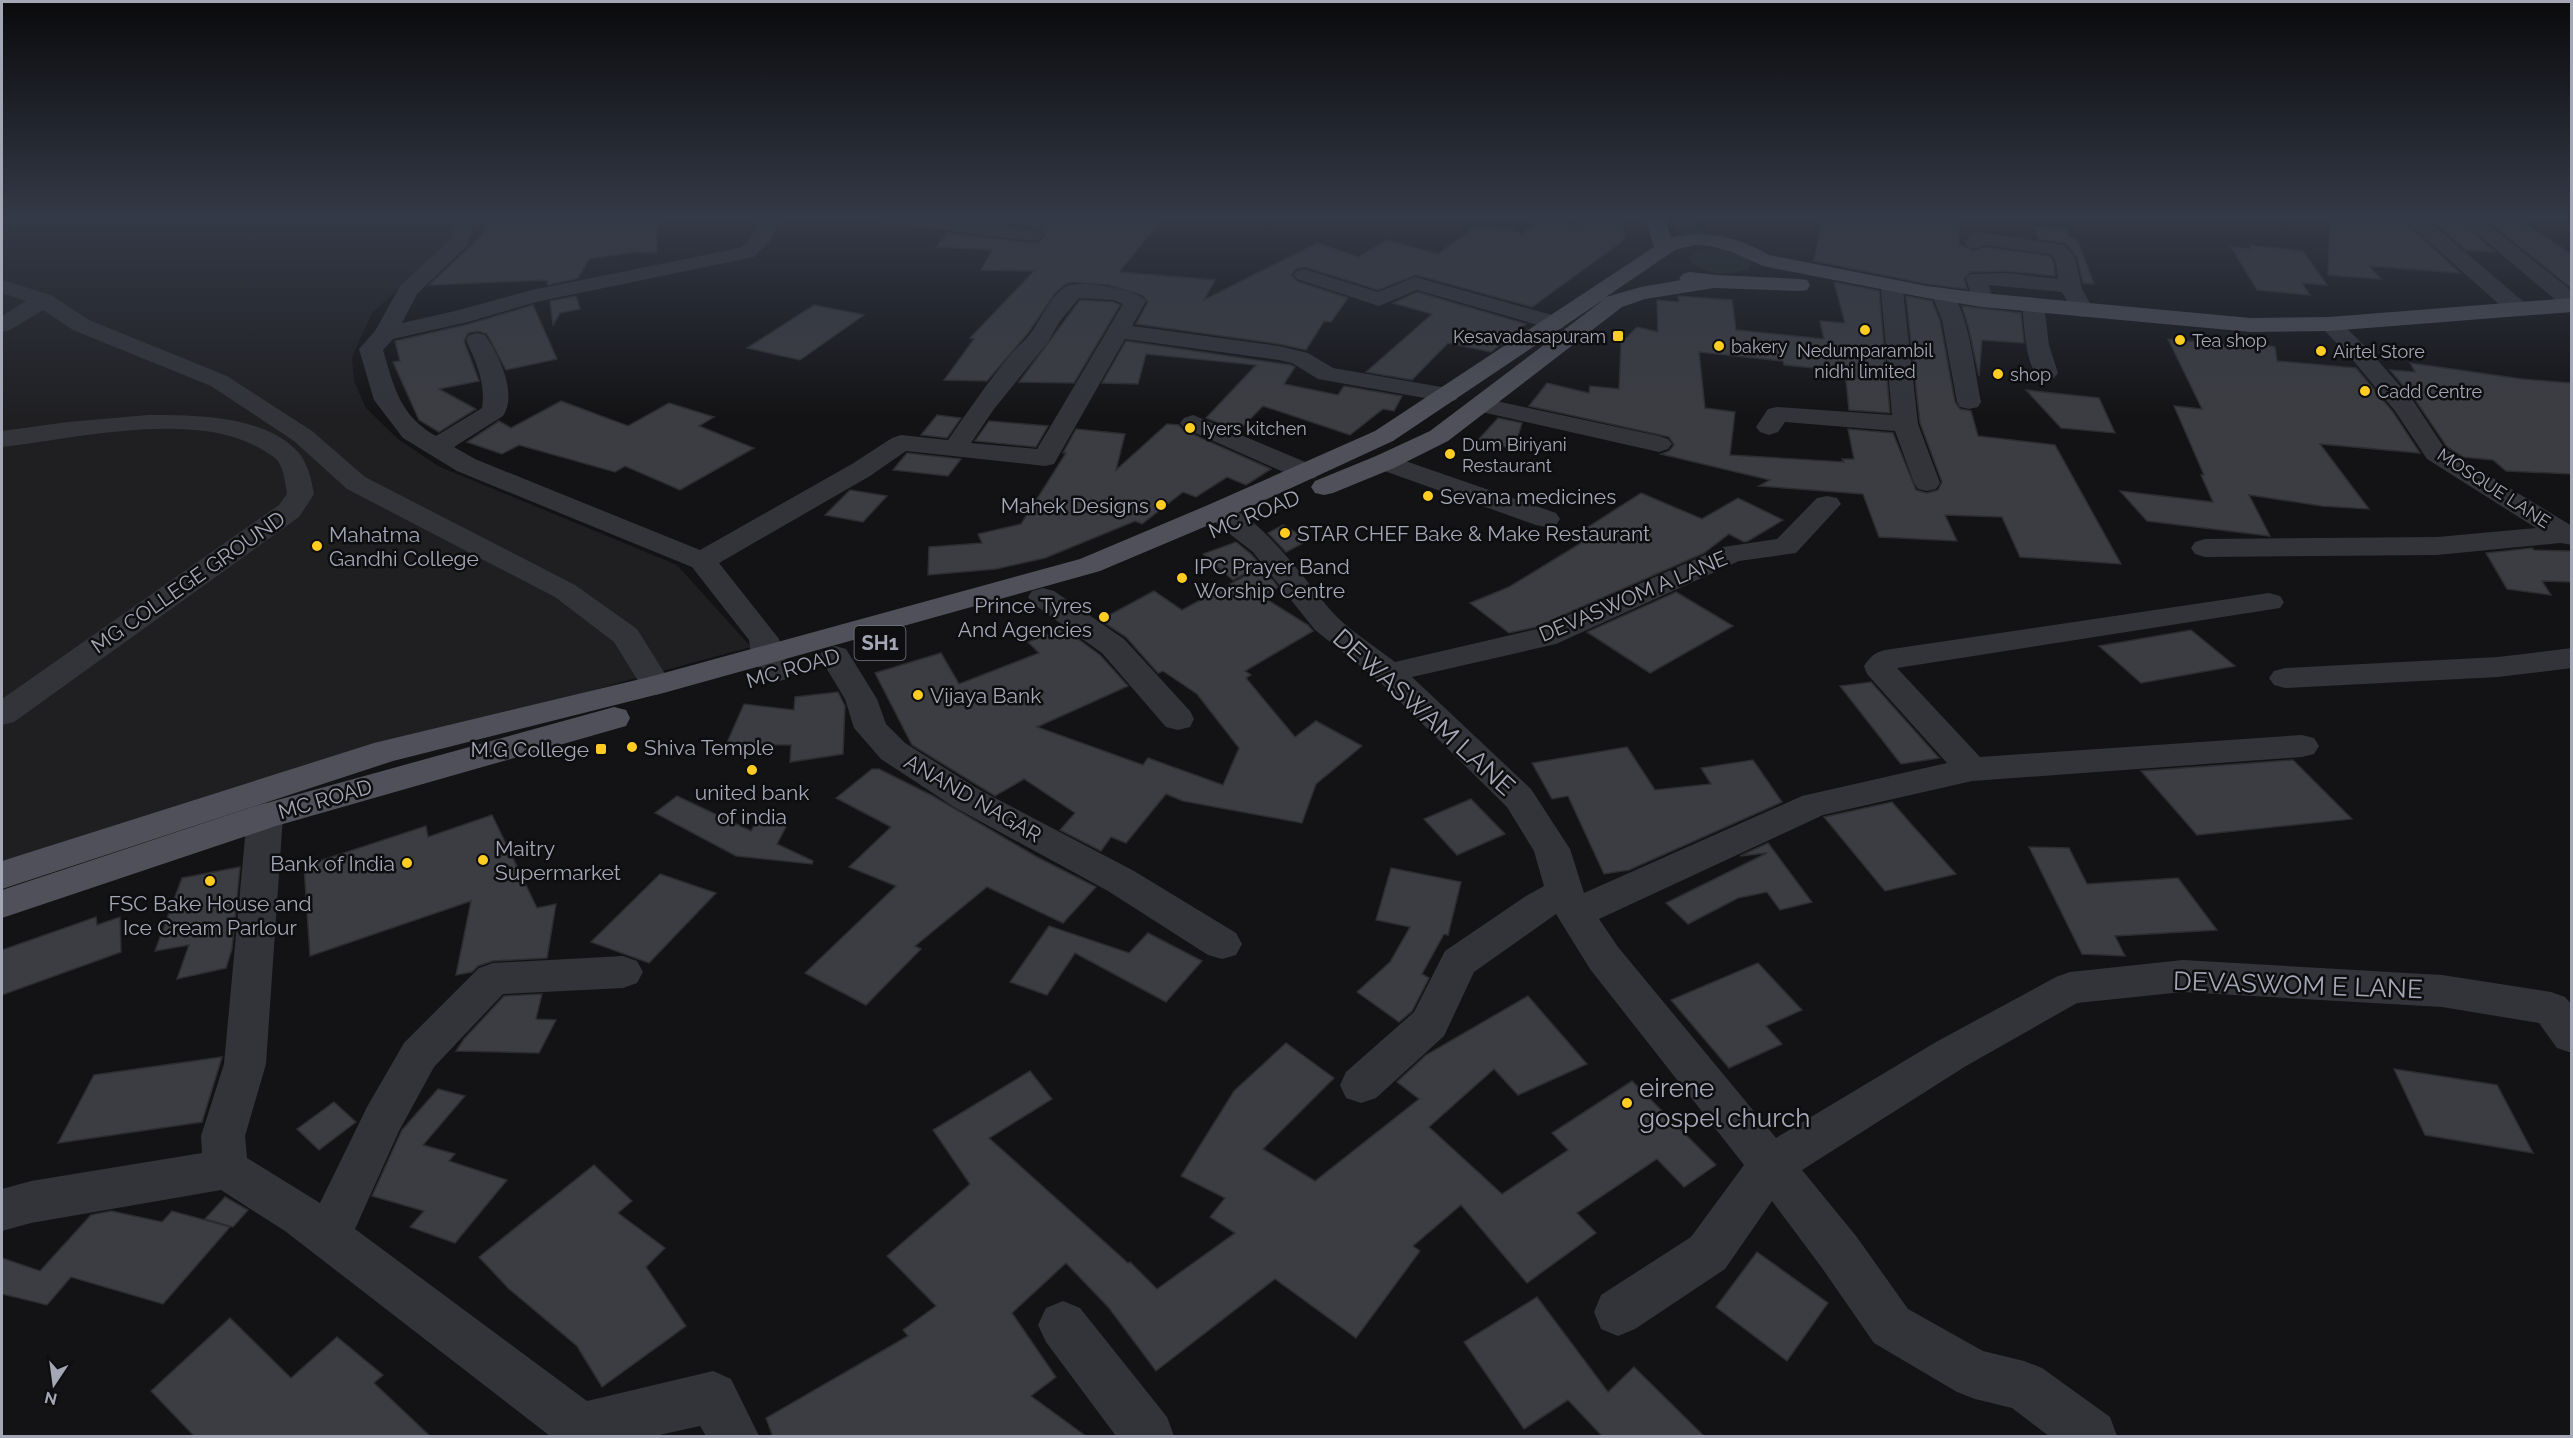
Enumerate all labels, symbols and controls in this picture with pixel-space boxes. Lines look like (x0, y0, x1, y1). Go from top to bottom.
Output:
marker: Nedumparambil nidhi limited (1858, 323, 1872, 337)
place label: Kesavadasapuram (1453, 326, 1606, 347)
marker: Kesavadasapuram (1611, 329, 1625, 343)
place label: Tea shop (2192, 330, 2267, 351)
marker: Tea shop (2173, 333, 2187, 347)
place label: bakery (1731, 336, 1788, 357)
marker: bakery (1712, 339, 1726, 353)
place label: Nedumparambil nidhi limited (1797, 340, 1933, 382)
place label: Airtel Store (2333, 341, 2425, 362)
marker: Airtel Store (2314, 344, 2328, 358)
place label: shop (2010, 364, 2051, 385)
marker: shop (1991, 367, 2005, 381)
place label: Cadd Centre (2377, 381, 2483, 402)
marker: Cadd Centre (2358, 384, 2372, 398)
place label: Iyers kitchen (1202, 418, 1307, 439)
marker: Iyers kitchen (1183, 421, 1197, 435)
place label: Dum Biriyani Restaurant (1462, 434, 1567, 476)
street label: MOSQUE LANE (2434, 444, 2554, 532)
marker: Dum Biriyani Restaurant (1443, 447, 1457, 461)
street label: MC ROAD (1205, 484, 1303, 544)
place label: Sevana medicines (1440, 484, 1616, 509)
marker: Sevana medicines (1421, 489, 1435, 503)
place label: Mahek Designs (1001, 493, 1149, 518)
marker: Mahek Designs (1154, 498, 1168, 512)
street label: MG COLLEGE GROUND (86, 506, 290, 658)
place label: STAR CHEF Bake & Make Restaurant (1297, 521, 1650, 546)
place label: Mahatma Gandhi College (329, 522, 479, 571)
marker: STAR CHEF Bake & Make Restaurant (1278, 526, 1292, 540)
marker: Mahatma Gandhi College (310, 539, 324, 553)
street label: DEVASWOM A LANE (1535, 545, 1731, 647)
place label: IPC Prayer Band Worship Centre (1194, 554, 1350, 603)
marker: IPC Prayer Band Worship Centre (1175, 571, 1189, 585)
place label: Prince Tyres And Agencies (958, 593, 1092, 642)
marker: Prince Tyres And Agencies (1097, 610, 1111, 624)
street label: DEWASWAM LANE (1327, 623, 1521, 801)
road number: SH1 (854, 626, 906, 660)
street label: MC ROAD (743, 643, 843, 693)
place label: Vijaya Bank (930, 683, 1041, 708)
marker: Vijaya Bank (911, 688, 925, 702)
place label: Shiva Temple (644, 735, 774, 760)
place label: M.G College (471, 737, 589, 762)
marker: Shiva Temple (625, 740, 639, 754)
marker: M.G College (594, 742, 608, 756)
street label: ANAND NAGAR (900, 749, 1046, 847)
marker: united bank of india (745, 763, 759, 777)
street label: MC ROAD (275, 774, 375, 824)
place label: united bank of india (695, 780, 809, 829)
place label: Maitry Supermarket (495, 836, 621, 885)
place label: Bank of India (270, 851, 395, 876)
marker: Maitry Supermarket (476, 853, 490, 867)
marker: Bank of India (400, 856, 414, 870)
marker: FSC Bake House and Ice Cream Parlour (203, 874, 217, 888)
place label: FSC Bake House and Ice Cream Parlour (108, 891, 312, 940)
street label: DEVASWOM E LANE (2173, 966, 2423, 1004)
place label: eirene gospel church (1639, 1073, 1810, 1133)
marker: eirene gospel church (1620, 1096, 1634, 1110)
north arrow (24, 1354, 84, 1414)
text: N (43, 1387, 59, 1409)

